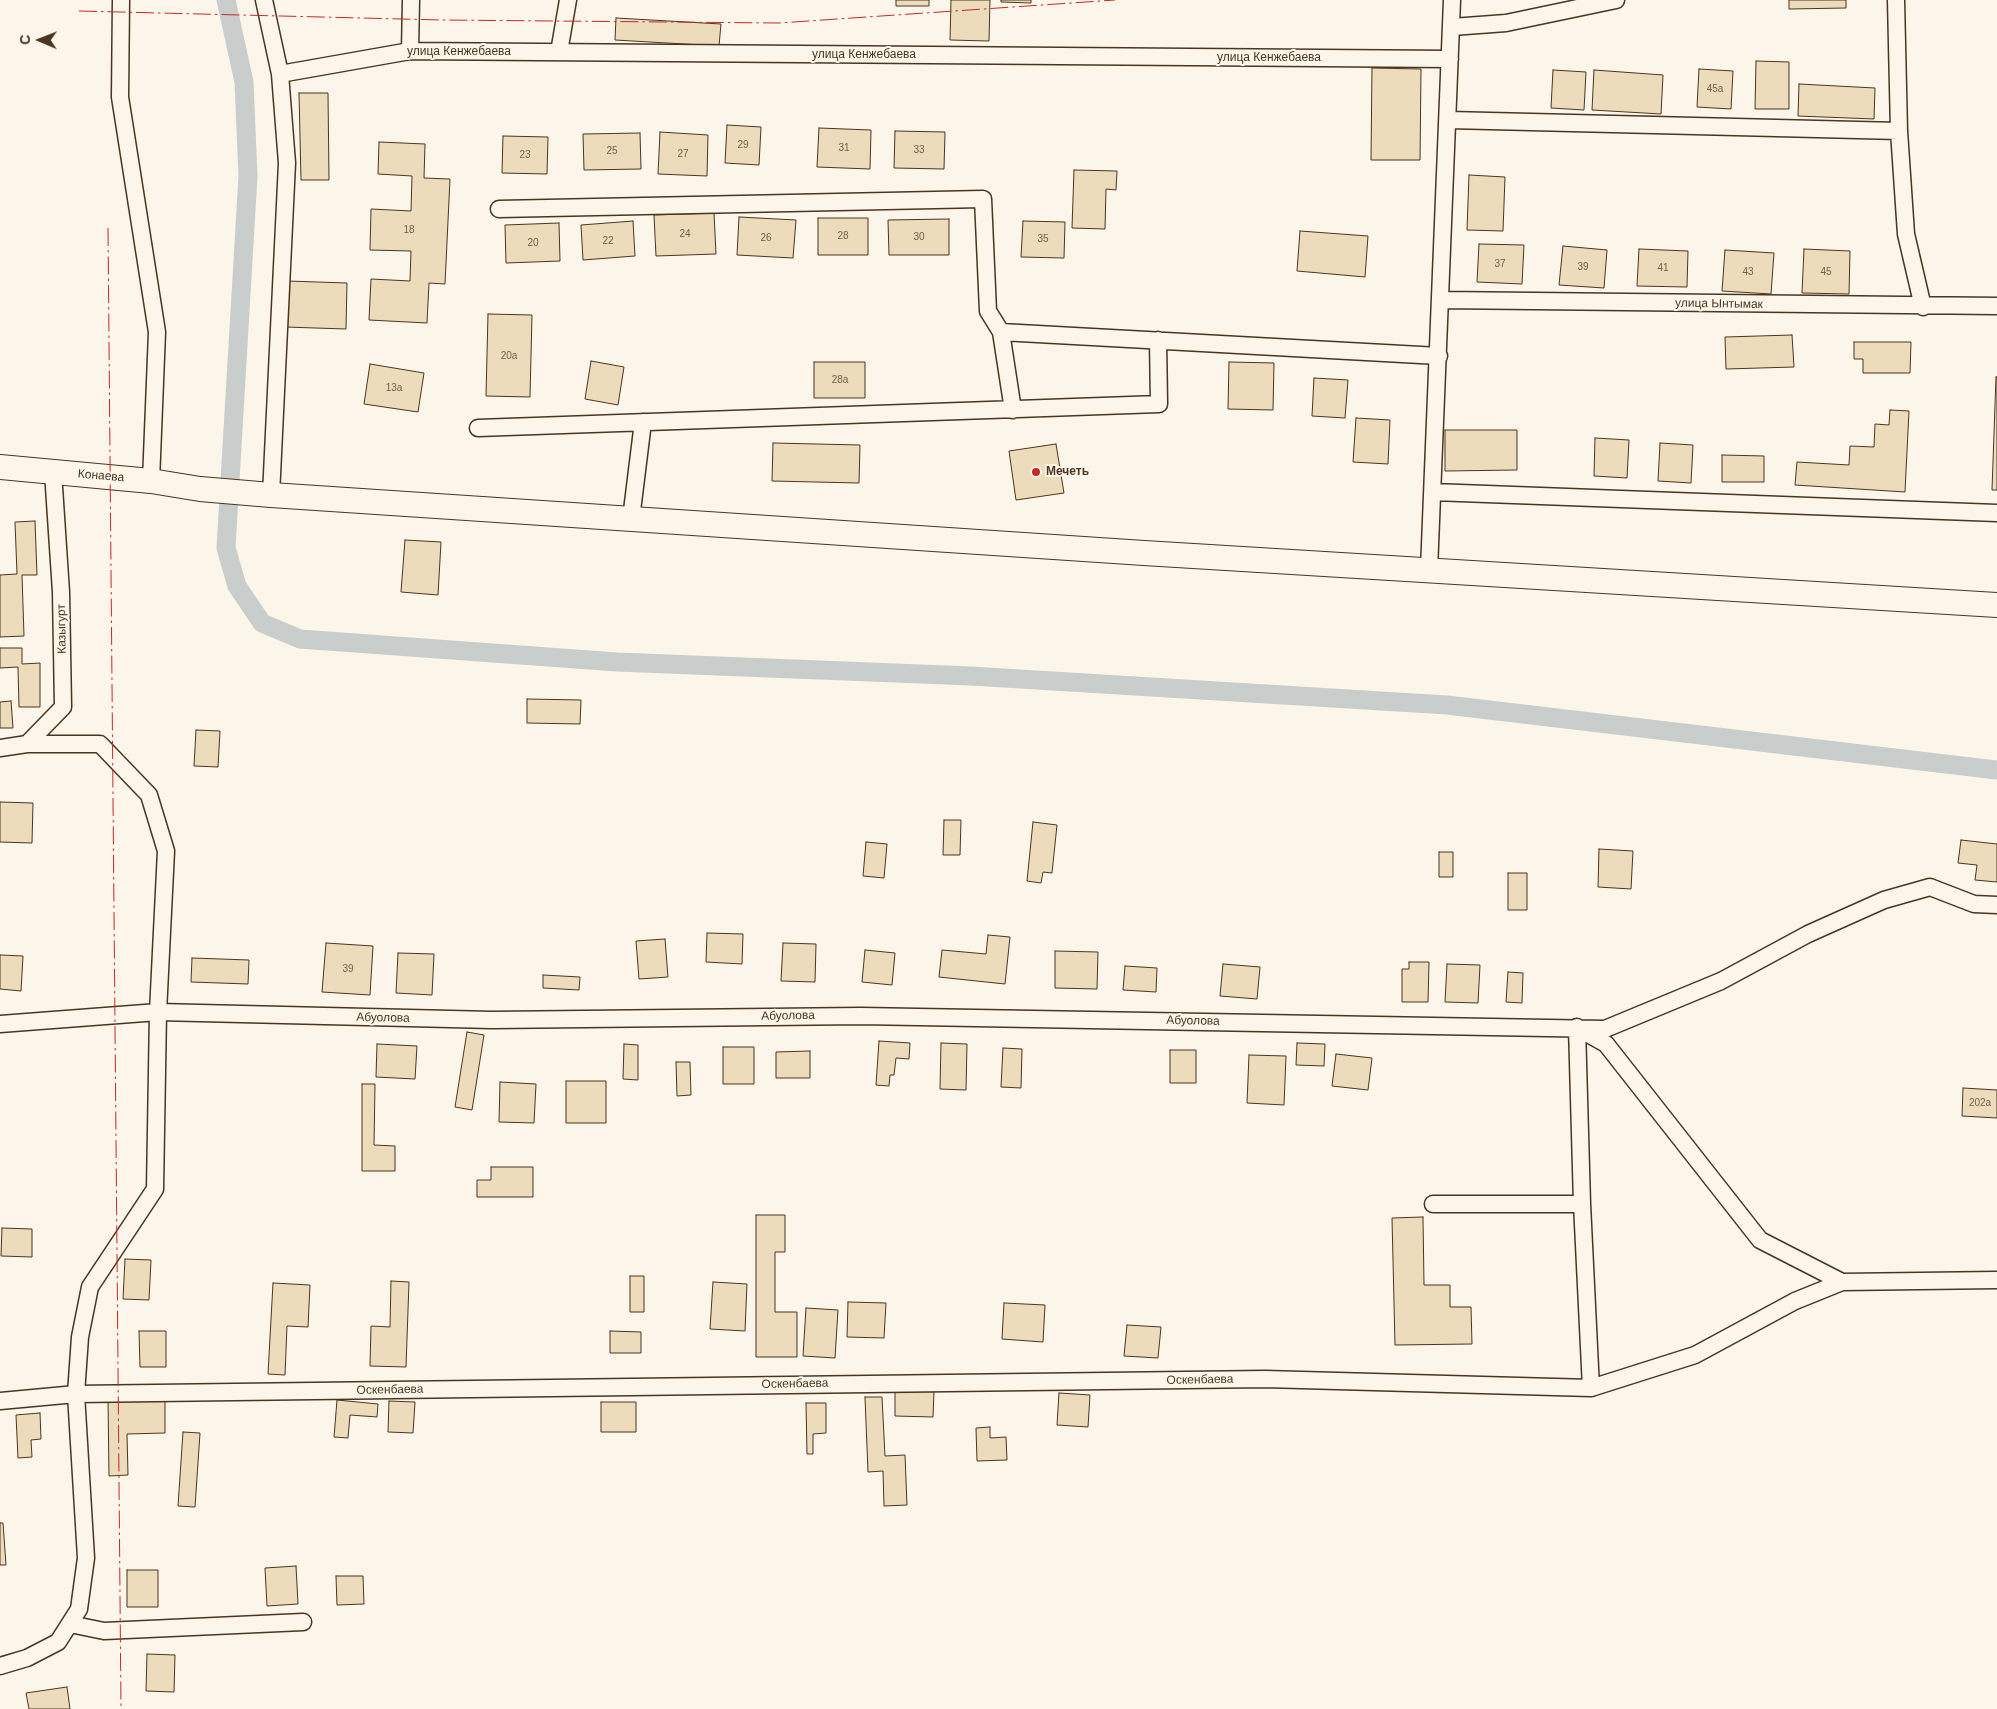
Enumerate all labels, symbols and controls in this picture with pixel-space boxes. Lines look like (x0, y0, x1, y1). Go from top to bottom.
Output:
north arrow (15, 15, 65, 65)
text: С (17, 35, 33, 45)
street label: улица Кенжебаева (407, 45, 511, 59)
street label: улица Кенжебаева (812, 48, 916, 62)
street label: улица Кенжебаева (1217, 51, 1321, 65)
house number: 45а (1707, 83, 1723, 95)
house number: 29 (737, 139, 749, 151)
house number: 31 (838, 142, 850, 154)
house number: 33 (913, 144, 925, 156)
house number: 25 (606, 145, 618, 157)
house number: 27 (677, 148, 689, 160)
house number: 23 (519, 149, 531, 161)
house number: 18 (403, 224, 415, 236)
house number: 24 (679, 228, 691, 240)
house number: 28 (837, 230, 849, 242)
house number: 30 (913, 231, 925, 243)
house number: 26 (760, 232, 772, 244)
house number: 35 (1037, 233, 1049, 245)
house number: 22 (602, 235, 614, 247)
house number: 20 (527, 237, 539, 249)
house number: 37 (1494, 258, 1506, 270)
house number: 39 (1577, 261, 1589, 273)
house number: 41 (1657, 262, 1669, 274)
house number: 43 (1742, 266, 1754, 278)
house number: 45 (1820, 266, 1832, 278)
street label: улица Ынтымак (1675, 296, 1763, 312)
house number: 20а (501, 350, 517, 362)
house number: 28а (832, 374, 848, 386)
house number: 13а (386, 382, 402, 394)
place label: Мечеть (1046, 465, 1089, 479)
marker: Мечеть (1030, 466, 1042, 478)
street label: Конаева (77, 467, 125, 485)
street label: Казыгурт (54, 604, 70, 654)
house number: 39 (342, 963, 354, 975)
street label: Абуолова (761, 1008, 815, 1024)
street label: Абуолова (356, 1010, 410, 1026)
street label: Абуолова (1166, 1013, 1220, 1029)
house number: 202а (1969, 1097, 1991, 1109)
street label: Оскенбаева (1166, 1372, 1234, 1388)
street label: Оскенбаева (761, 1376, 829, 1392)
street label: Оскенбаева (356, 1382, 424, 1398)

